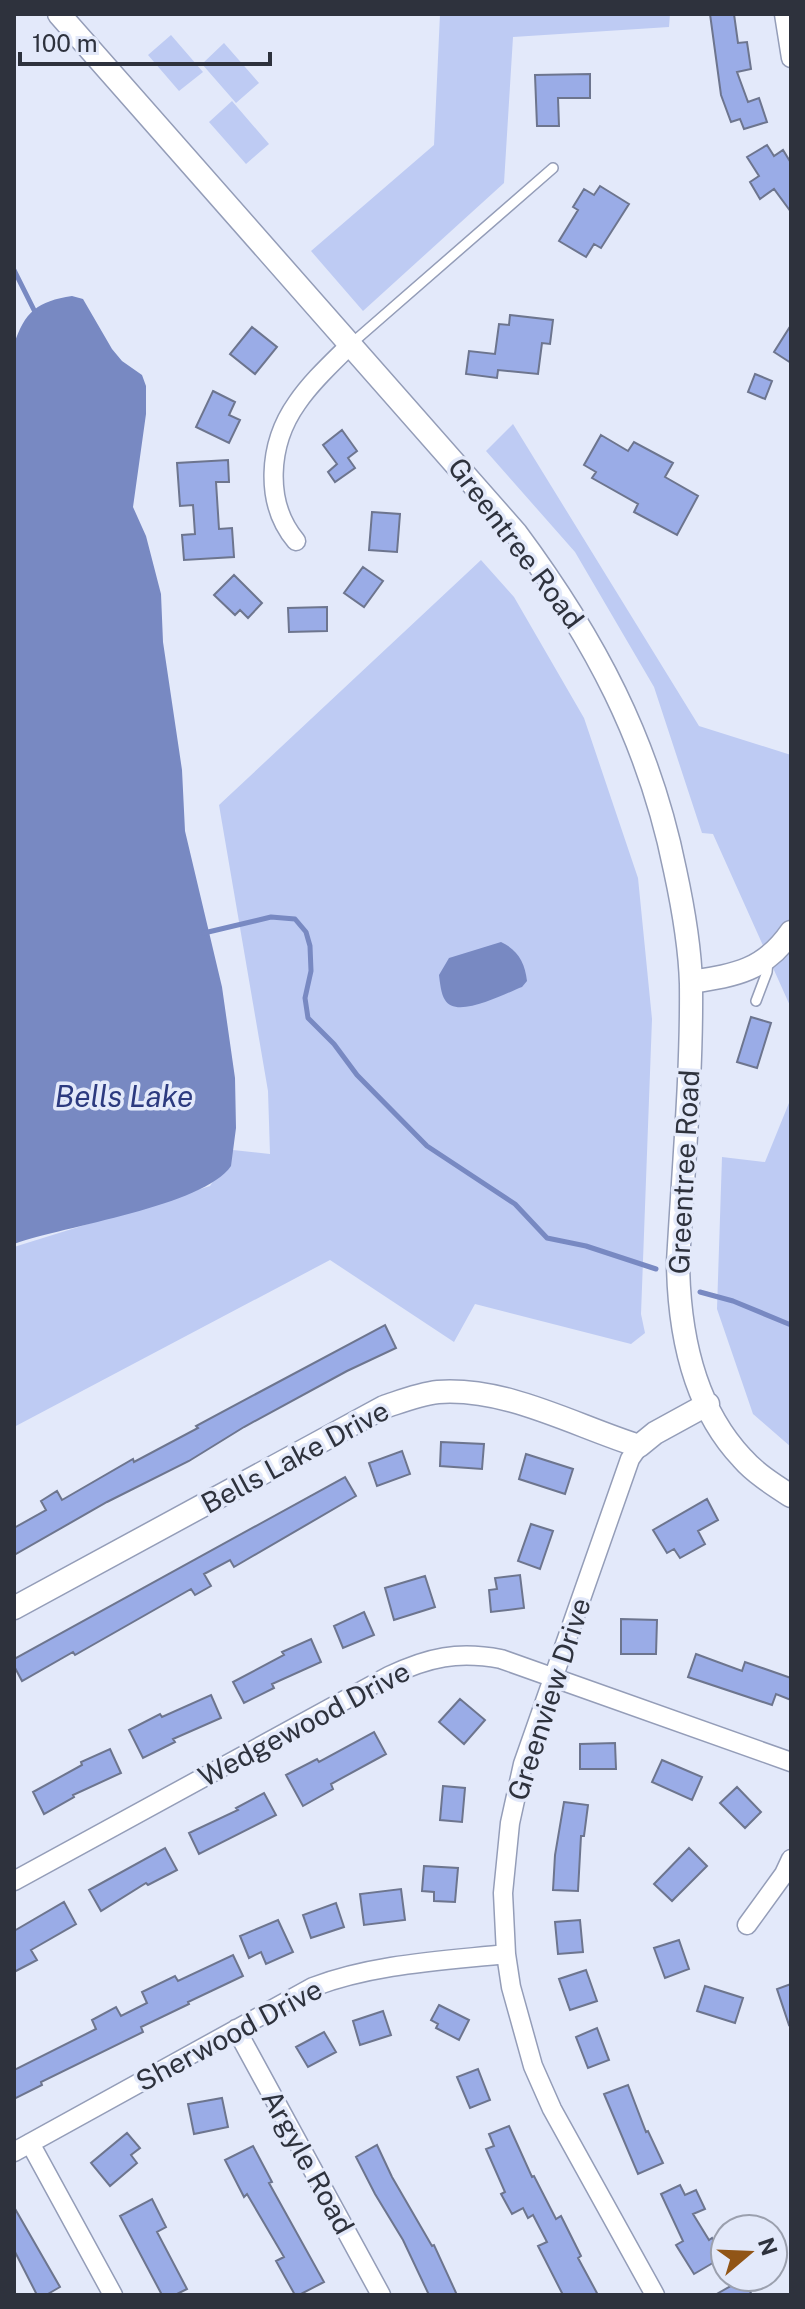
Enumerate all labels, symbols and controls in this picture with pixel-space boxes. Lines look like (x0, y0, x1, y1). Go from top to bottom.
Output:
scale bar (20, 16, 270, 66)
text: 100 m (32, 29, 98, 57)
street label: Greentree Road (442, 451, 591, 634)
street label: Greentree Road (662, 1069, 705, 1275)
water label: Bells Lake (55, 1078, 193, 1114)
street label: Bells Lake Drive (195, 1393, 394, 1520)
street label: Greenview Drive (500, 1593, 597, 1804)
street label: Wedgewood Drive (193, 1654, 415, 1793)
street label: Sherwood Drive (130, 1972, 327, 2097)
street label: Argyle Road (255, 2084, 361, 2239)
north arrow (709, 2213, 789, 2293)
text: N (753, 2234, 783, 2259)

